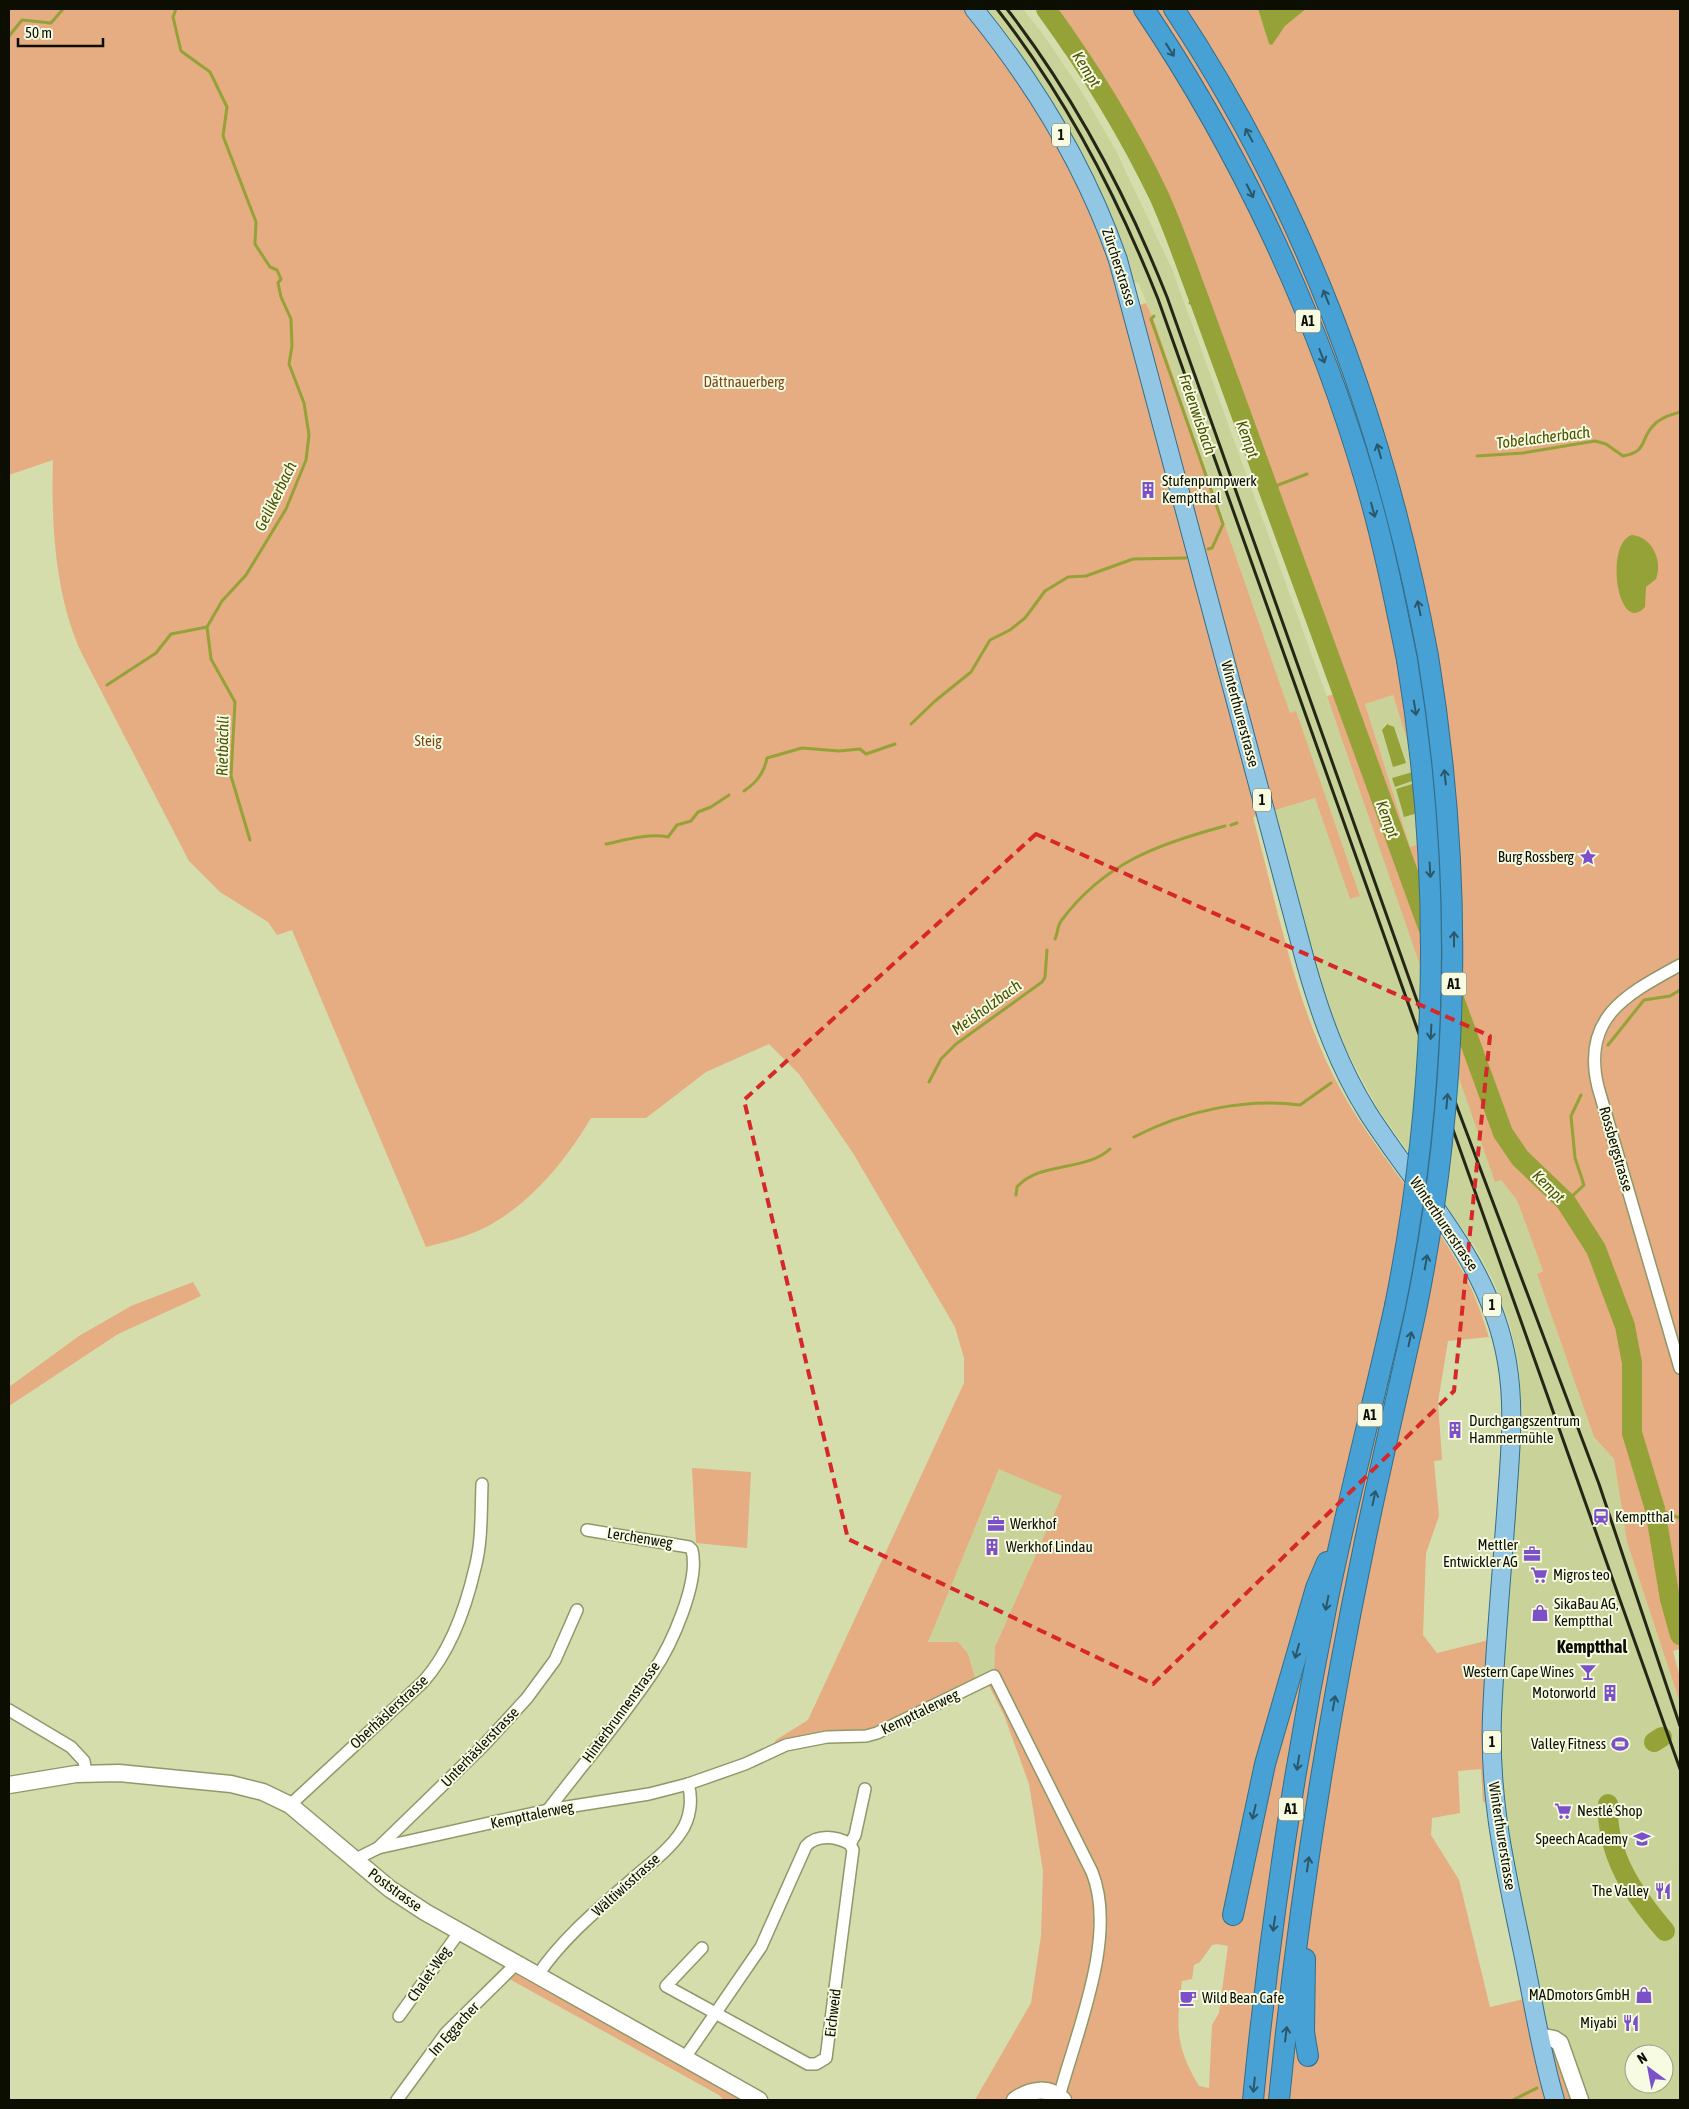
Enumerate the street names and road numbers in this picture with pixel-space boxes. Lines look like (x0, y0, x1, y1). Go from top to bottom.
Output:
road number: 1 (1052, 124, 1070, 146)
street label: Zürcherstrasse (1099, 226, 1140, 308)
road number: A1 (1296, 310, 1320, 332)
street label: Winterthurerstrasse (1218, 659, 1263, 769)
road number: 1 (1253, 788, 1271, 812)
road number: A1 (1442, 972, 1466, 996)
street label: Rossbergstrasse (1596, 1104, 1637, 1193)
street label: Winterthurerstrasse (1407, 1174, 1482, 1274)
road number: 1 (1483, 1294, 1501, 1316)
road number: A1 (1358, 1404, 1382, 1426)
street label: Lerchenweg (606, 1524, 675, 1551)
street label: Hinterbrunnenstrasse (578, 1658, 663, 1765)
street label: Oberhäslerstrasse (346, 1671, 431, 1752)
street label: Kempttalerweg (878, 1685, 962, 1738)
street label: Unterhäslerstrasse (437, 1703, 522, 1790)
road number: 1 (1483, 1730, 1501, 1754)
street label: Winterthurerstrasse (1486, 1781, 1519, 1891)
street label: Kempttalerweg (489, 1797, 576, 1832)
road number: A1 (1278, 1798, 1304, 1820)
street label: Wältiwisstrasse (588, 1850, 663, 1919)
street label: Poststrasse (365, 1865, 426, 1915)
street label: Chalet-Weg (403, 1942, 454, 2005)
street label: Eichweid (821, 1988, 844, 2038)
street label: Im Eggacher (425, 1998, 483, 2059)

